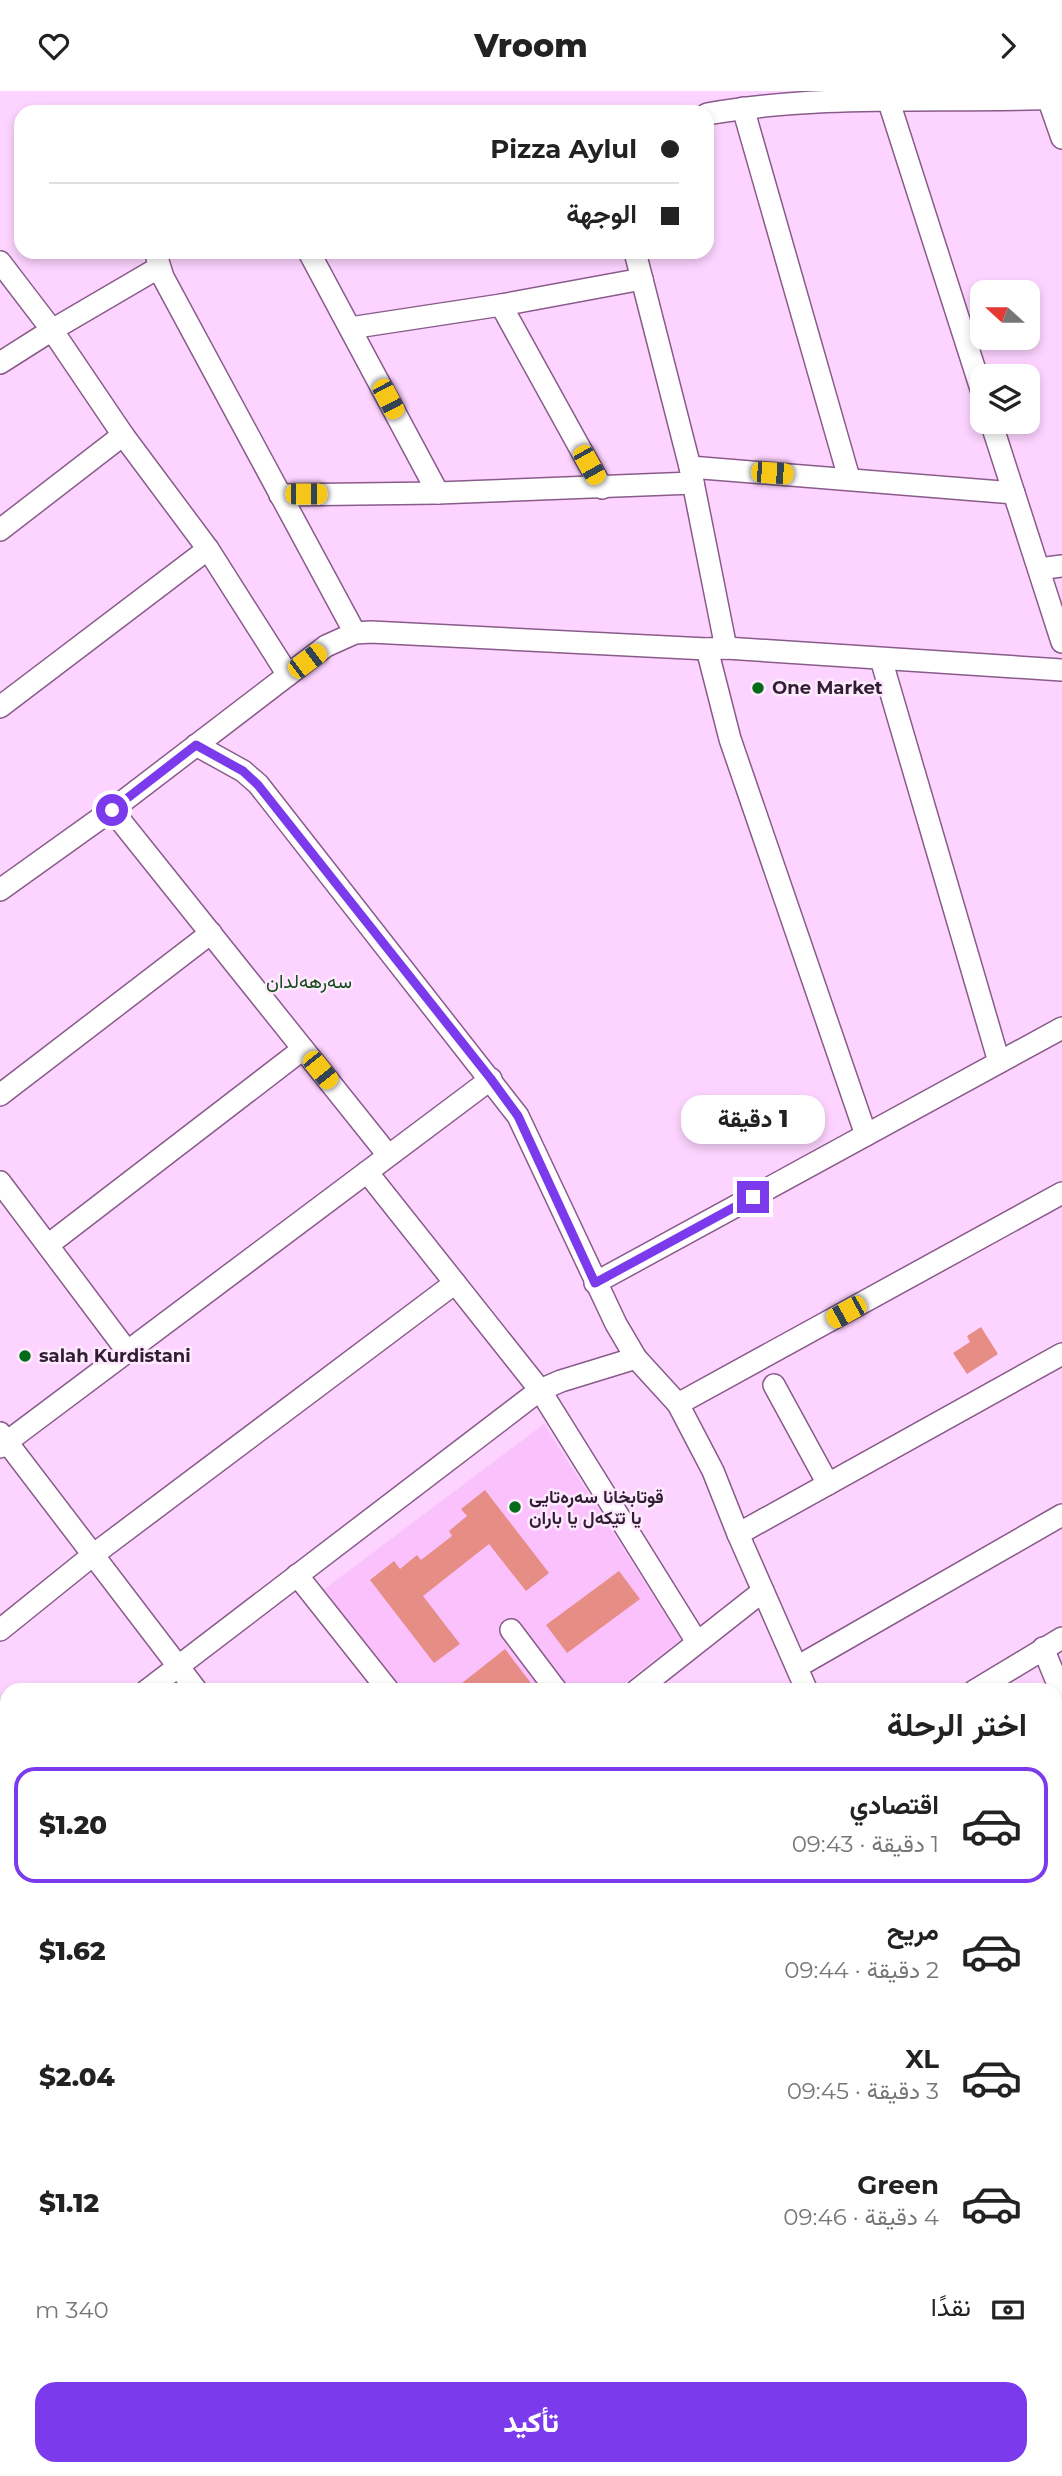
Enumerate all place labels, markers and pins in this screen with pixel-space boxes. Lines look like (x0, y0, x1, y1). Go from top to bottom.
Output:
place label: One Market (772, 677, 883, 699)
marker: One Market (750, 680, 766, 696)
place label: salah Kurdistani (39, 1345, 191, 1367)
marker: salah Kurdistani (17, 1348, 33, 1364)
place label: قوتابخانا سەرەتایی یا تێکەل یا باران (529, 1486, 664, 1529)
marker: قوتابخانا سەرەتایی یا تێکەل یا باران (507, 1499, 523, 1515)

